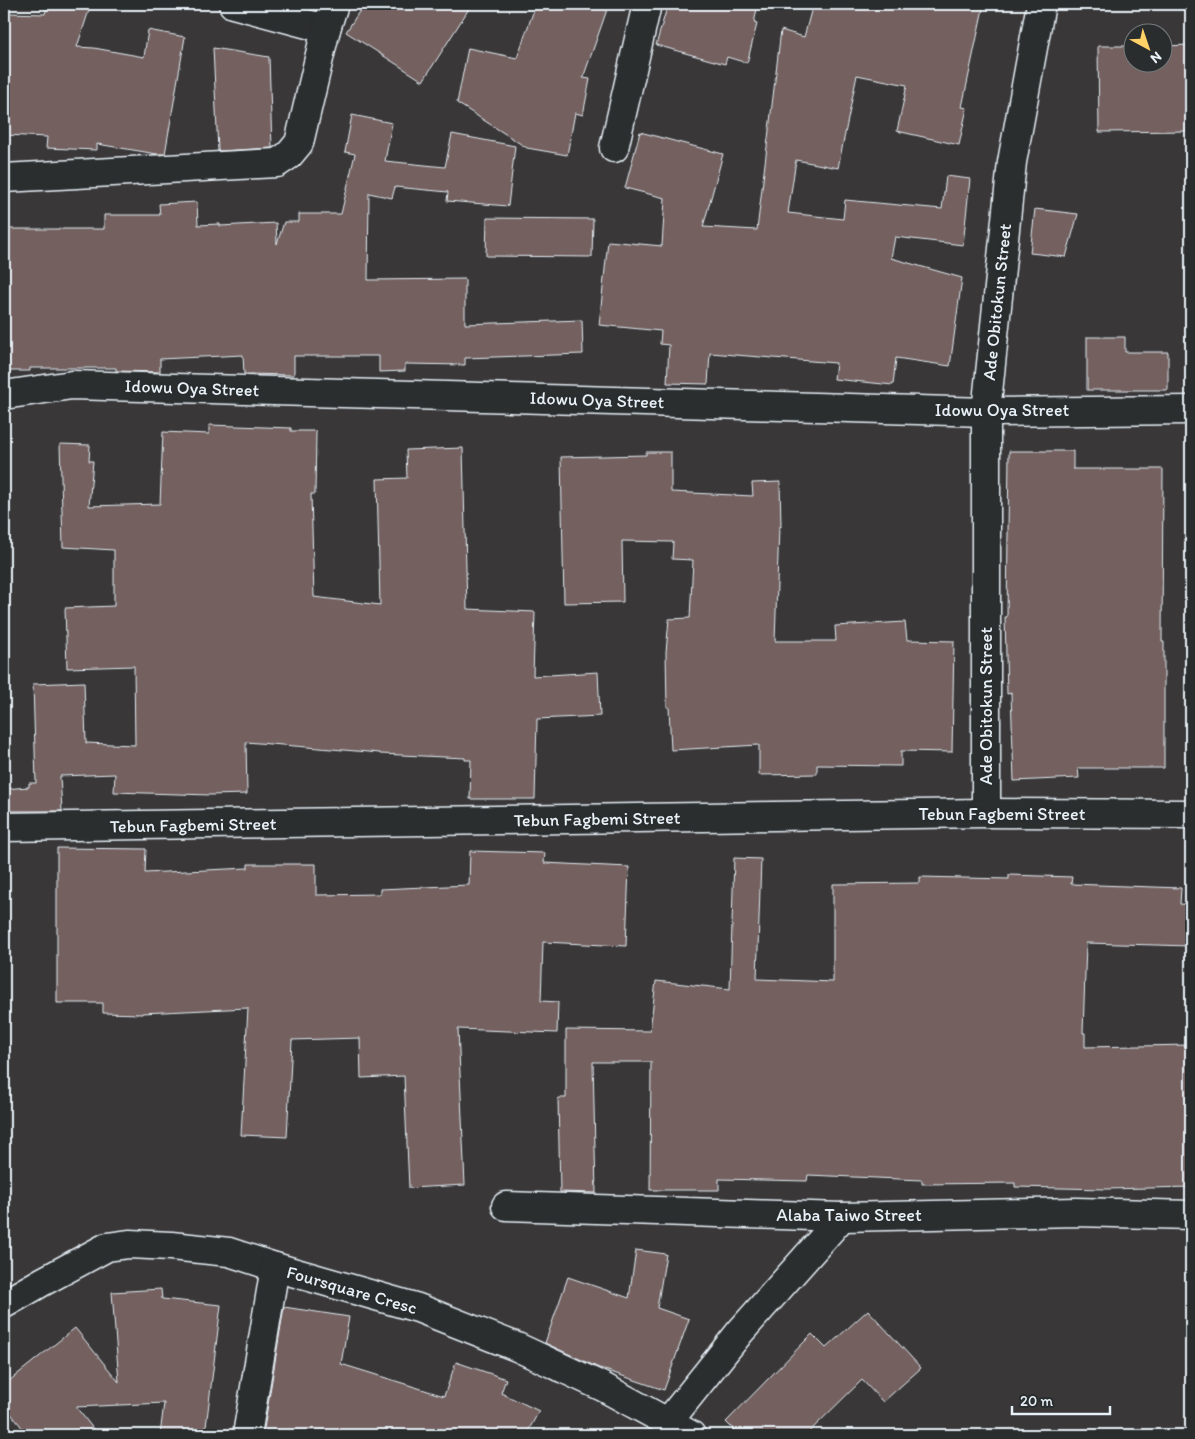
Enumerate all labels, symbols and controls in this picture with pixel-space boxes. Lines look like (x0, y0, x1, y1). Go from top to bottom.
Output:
north arrow (1122, 22, 1172, 72)
text: N (1147, 48, 1165, 67)
street label: Ade Obitokun Street (978, 222, 1016, 382)
street label: Idowu Oya Street (124, 375, 260, 401)
street label: Idowu Oya Street (529, 387, 665, 413)
street label: Idowu Oya Street (935, 399, 1069, 421)
street label: Ade Obitokun Street (975, 627, 997, 785)
street label: Tebun Fagbemi Street (919, 803, 1086, 825)
street label: Tebun Fagbemi Street (513, 807, 681, 831)
street label: Tebun Fagbemi Street (109, 813, 277, 837)
street label: Alaba Taiwo Street (776, 1204, 922, 1226)
street label: Foursquare Cresc (284, 1261, 420, 1319)
scale bar (1012, 1384, 1110, 1416)
text: 20 m (1020, 1392, 1054, 1410)

